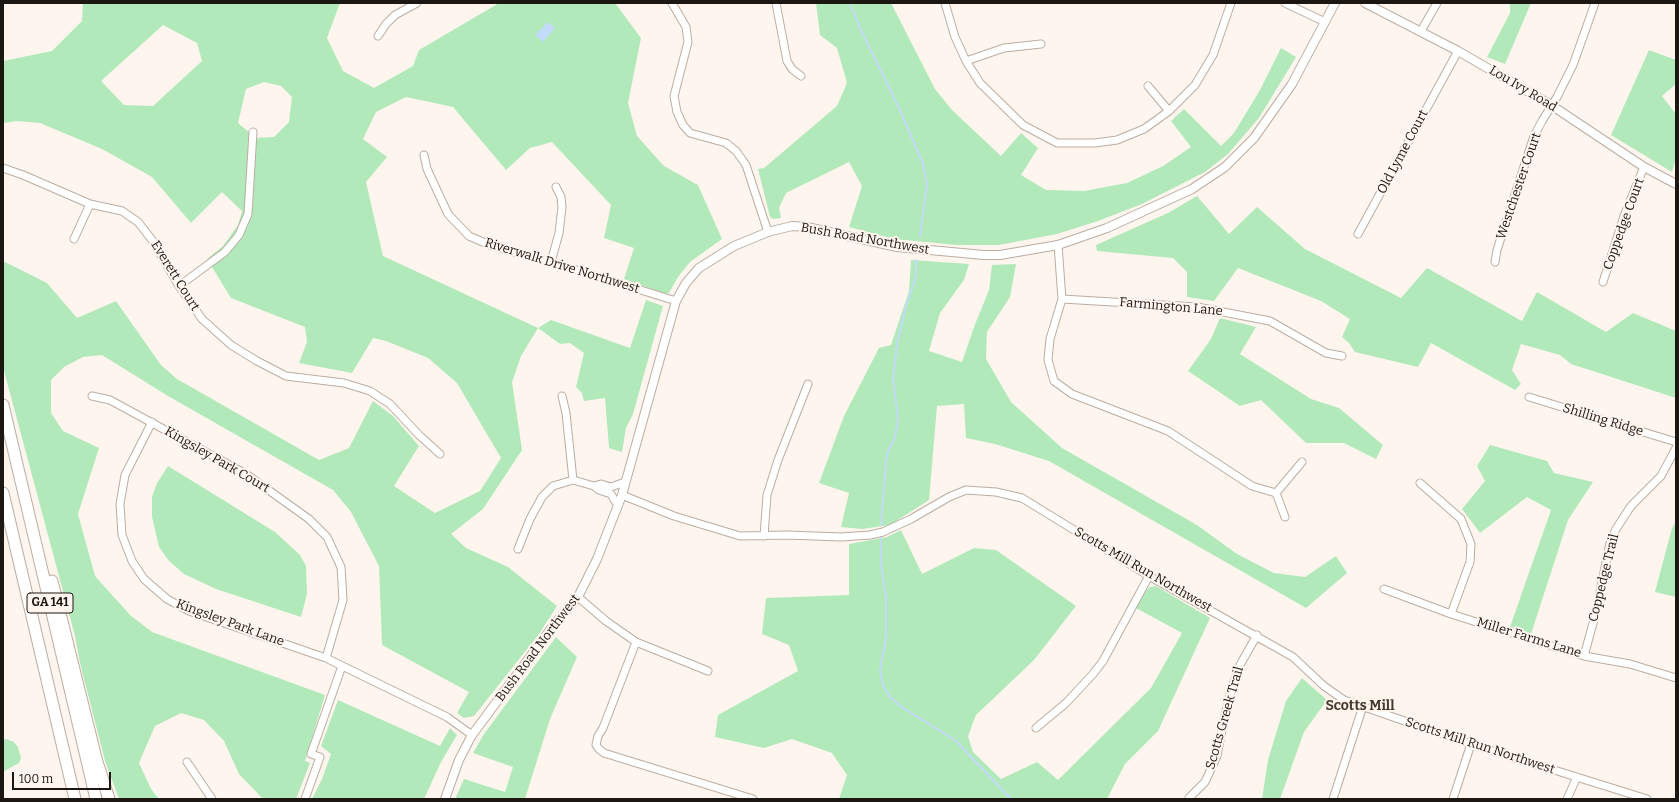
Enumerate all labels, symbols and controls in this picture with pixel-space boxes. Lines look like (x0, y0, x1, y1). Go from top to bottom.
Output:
street label: Lou Ivy Road (1486, 63, 1560, 115)
street label: Old Lyme Court (1374, 107, 1432, 197)
street label: Westchester Court (1493, 130, 1545, 242)
street label: Coppedge Court (1600, 176, 1648, 272)
street label: Bush Road Northwest (800, 220, 930, 258)
street label: Riverwalk Drive Northwest (483, 235, 641, 297)
street label: Everett Court (147, 238, 203, 314)
street label: Farmington Lane (1119, 295, 1223, 319)
street label: Shilling Ridge (1561, 400, 1645, 440)
street label: Kingsley Park Court (162, 424, 272, 496)
street label: Scotts Mill Run Northwest (1071, 524, 1215, 616)
street label: Coppedge Trail (1586, 532, 1622, 624)
street label: Bush Road Northwest (493, 591, 583, 705)
road number: GA 141 (27, 593, 73, 613)
street label: Kingsley Park Lane (174, 596, 286, 650)
street label: Miller Farms Lane (1475, 615, 1583, 661)
street label: Scotts Greek Trail (1203, 665, 1247, 771)
district label: Scotts Mill (1325, 698, 1395, 714)
street label: Scotts Mill Run Northwest (1403, 714, 1557, 778)
scale bar (14, 764, 113, 790)
text: 100 m (19, 772, 53, 786)

